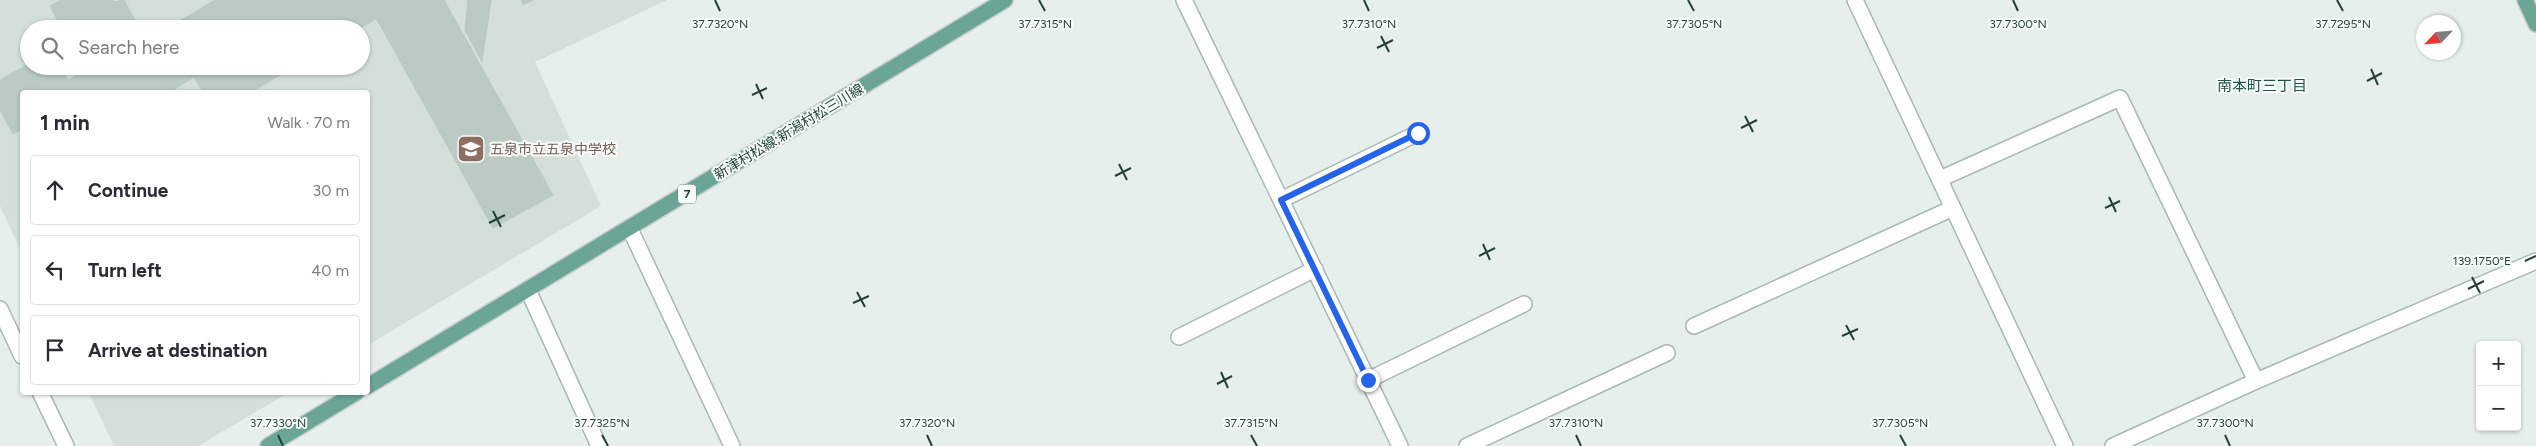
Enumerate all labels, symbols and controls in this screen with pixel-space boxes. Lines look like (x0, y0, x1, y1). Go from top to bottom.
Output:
north arrow (2416, 15, 2461, 60)
text: 37.7320°N (692, 17, 748, 31)
text: 37.7315°N (1018, 17, 1072, 31)
text: 37.7310°N (1342, 17, 1396, 31)
text: 37.7305°N (1666, 17, 1722, 31)
text: 37.7300°N (1989, 17, 2047, 31)
text: 37.7295°N (2315, 17, 2371, 31)
search box (20, 20, 370, 75)
icon: search (38, 34, 66, 62)
text: Search here (78, 36, 180, 59)
district label: 南本町三丁目 (2217, 77, 2307, 95)
street label: 新津村松線;新潟村松三川線 (711, 81, 867, 183)
text: 1 min (40, 110, 90, 135)
text: Walk · 70 m (267, 113, 350, 132)
route start (1407, 122, 1430, 145)
school or university icon: 五泉市立五泉中学校 (456, 134, 486, 164)
place label: 五泉市立五泉中学校 (490, 141, 616, 158)
icon: ahead (41, 176, 69, 204)
text: Continue (88, 179, 168, 202)
text: 30 m (312, 181, 349, 200)
road number: 7 (678, 184, 696, 203)
text: 139.1750°E (2453, 254, 2511, 268)
icon: left (41, 256, 69, 284)
text: Turn left (88, 259, 162, 282)
text: 40 m (311, 261, 349, 280)
icon: arrive (41, 336, 69, 364)
text: Arrive at destination (88, 339, 267, 362)
map controls (2476, 341, 2521, 431)
button: + (2476, 341, 2521, 386)
route end (1357, 369, 1380, 392)
button: − (2476, 386, 2521, 431)
text: 37.7330°N (250, 416, 306, 430)
text: 37.7325°N (574, 416, 630, 430)
text: 37.7320°N (899, 416, 955, 430)
text: 37.7315°N (1224, 416, 1278, 430)
text: 37.7310°N (1549, 416, 1603, 430)
text: 37.7305°N (1872, 416, 1928, 430)
text: 37.7300°N (2196, 416, 2254, 430)

